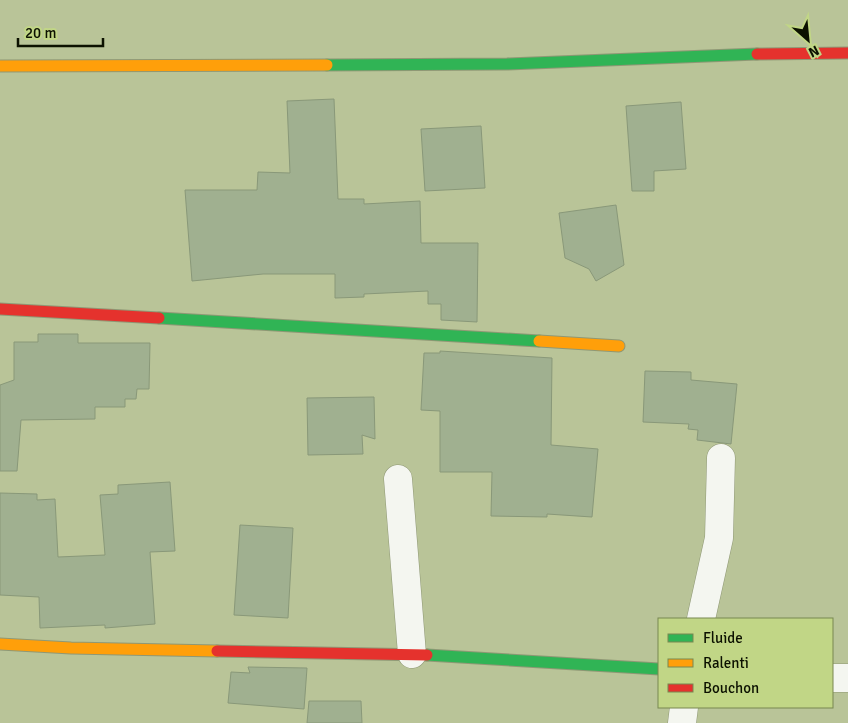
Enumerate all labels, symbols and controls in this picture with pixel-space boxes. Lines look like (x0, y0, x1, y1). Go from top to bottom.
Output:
scale bar (18, 15, 102, 47)
north arrow (783, 15, 833, 65)
text: 20 m (25, 24, 56, 42)
text: N (805, 41, 822, 61)
legend (658, 618, 833, 708)
text: Fluide (703, 629, 743, 647)
text: Ralenti (703, 654, 749, 672)
text: Bouchon (703, 679, 759, 697)

